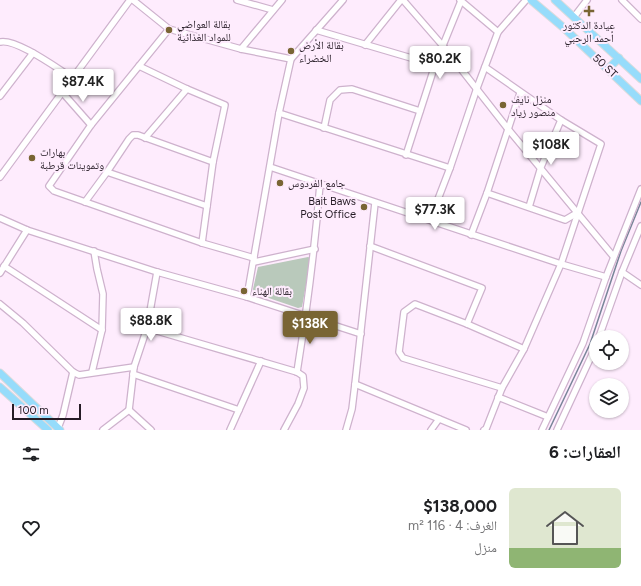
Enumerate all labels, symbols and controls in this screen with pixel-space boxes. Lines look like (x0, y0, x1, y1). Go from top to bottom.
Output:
marker: عيادة الدكتور أحمد الرحبي (583, 5, 595, 17)
place label: بقالة العواضي للمواد الغذائية (177, 18, 231, 44)
place label: عيادة الدكتور أحمد الرحبي (562, 19, 616, 46)
marker: بقالة العواضي للمواد الغذائية (164, 25, 174, 35)
place label: بقالة الأرض الخضراء (299, 39, 344, 65)
marker: بقالة الأرض الخضراء (286, 46, 296, 56)
pin: $80.2K (407, 46, 473, 80)
text: $80.2K (419, 51, 462, 66)
street label: 50 ST (590, 51, 620, 81)
pin: $87.4K (50, 69, 116, 103)
text: $87.4K (62, 74, 104, 89)
place label: منزل نايف منصور زياد (511, 93, 555, 119)
marker: منزل نايف منصور زياد (498, 100, 508, 110)
pin: $108K (523, 132, 579, 166)
text: $108K (532, 137, 570, 152)
place label: بهارات وتموينات قرطبة (40, 146, 104, 172)
marker: بهارات وتموينات قرطبة (27, 153, 37, 163)
place label: جامع الفردوس (288, 177, 345, 190)
marker: جامع الفردوس (275, 178, 285, 188)
place label: Bait Baws Post Office (300, 195, 356, 221)
pin: $77.3K (402, 197, 468, 231)
marker: Bait Baws Post Office (359, 202, 369, 212)
text: $77.3K (415, 202, 455, 217)
place label: بقالة الهناء (252, 285, 292, 298)
marker: بقالة الهناء (239, 286, 249, 296)
pin: $88.8K (118, 308, 184, 342)
pin: $138K (282, 311, 338, 345)
text: $88.8K (130, 313, 172, 328)
text: $138K (292, 316, 328, 331)
map controls (589, 330, 629, 418)
button: locate (589, 330, 629, 370)
button: layers (589, 378, 629, 418)
scale bar (12, 402, 81, 421)
text: 100 m (18, 404, 49, 417)
text: العقارات: 6 (549, 442, 621, 462)
icon: filters (20, 443, 42, 465)
text: $138,000 (423, 496, 497, 516)
icon: home (541, 504, 589, 552)
icon: heart (20, 517, 42, 539)
text: الغرف: 4 · 116 m² (408, 518, 497, 533)
text: منزل (474, 540, 497, 555)

